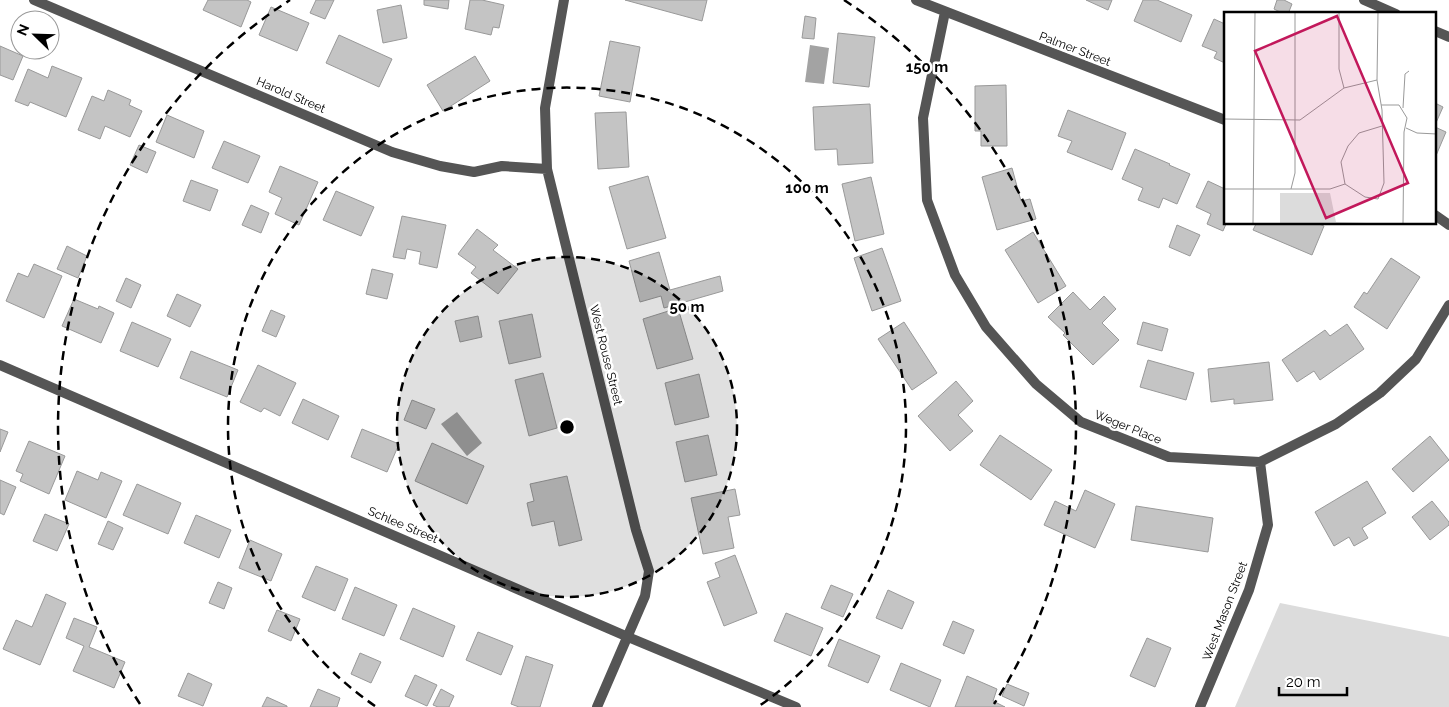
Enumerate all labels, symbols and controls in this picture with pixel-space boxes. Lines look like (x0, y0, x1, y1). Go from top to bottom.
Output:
north arrow (10, 10, 60, 60)
inset map (1224, 12, 1436, 225)
text: N (14, 22, 32, 38)
street label: Palmer Street (1037, 29, 1113, 69)
text: 150 m (906, 58, 948, 76)
street label: Harold Street (254, 74, 328, 116)
text: 100 m (785, 179, 829, 197)
text: 50 m (669, 298, 705, 316)
street label: West Rouse Street (587, 303, 625, 407)
street label: Weger Place (1092, 407, 1164, 447)
centre of rings (558, 418, 576, 436)
street label: Schlee Street (366, 504, 440, 546)
street label: West Mason Street (1200, 560, 1250, 662)
scale bar (1279, 664, 1346, 696)
text: 20 m (1286, 673, 1321, 691)

